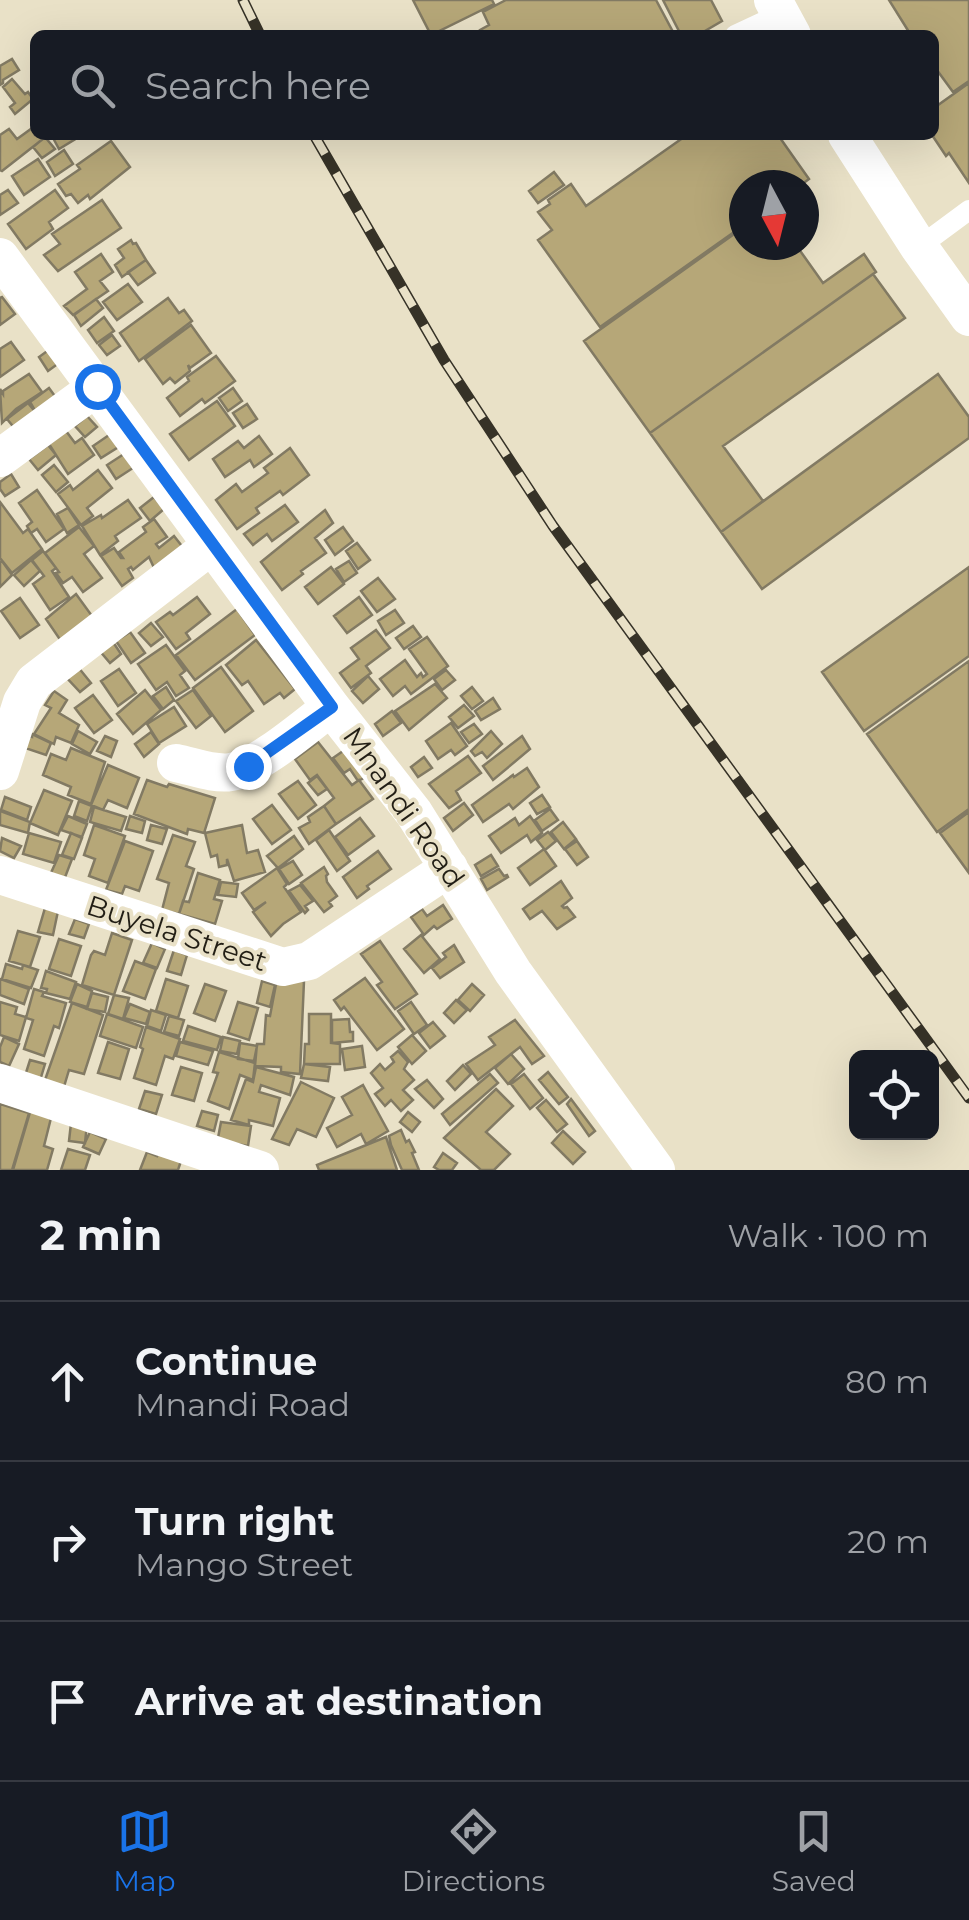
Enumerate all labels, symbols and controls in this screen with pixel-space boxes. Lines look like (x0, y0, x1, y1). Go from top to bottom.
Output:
search box (30, 30, 939, 140)
icon: search (65, 58, 120, 113)
text: Search here (145, 62, 371, 109)
north arrow (729, 170, 819, 260)
route start (75, 364, 121, 410)
street label: Mnandi Road (336, 720, 472, 894)
route end (226, 744, 272, 790)
street label: Buyela Street (83, 888, 271, 978)
map controls (849, 1050, 939, 1140)
button: locate (849, 1050, 939, 1140)
text: 2 min (40, 1209, 162, 1261)
text: Walk · 100 m (727, 1216, 929, 1255)
text: Continue (135, 1338, 317, 1385)
icon: ahead (40, 1354, 95, 1409)
text: 80 m (845, 1362, 929, 1401)
text: Mnandi Road (135, 1385, 350, 1424)
text: Turn right (135, 1498, 334, 1545)
icon: right (40, 1514, 95, 1569)
text: 20 m (847, 1522, 929, 1561)
text: Mango Street (135, 1545, 353, 1584)
icon: arrive (40, 1674, 95, 1729)
text: Arrive at destination (135, 1678, 543, 1725)
tab: Map (113, 1804, 175, 1898)
tab: Directions (402, 1804, 545, 1898)
tab: Saved (772, 1804, 856, 1898)

